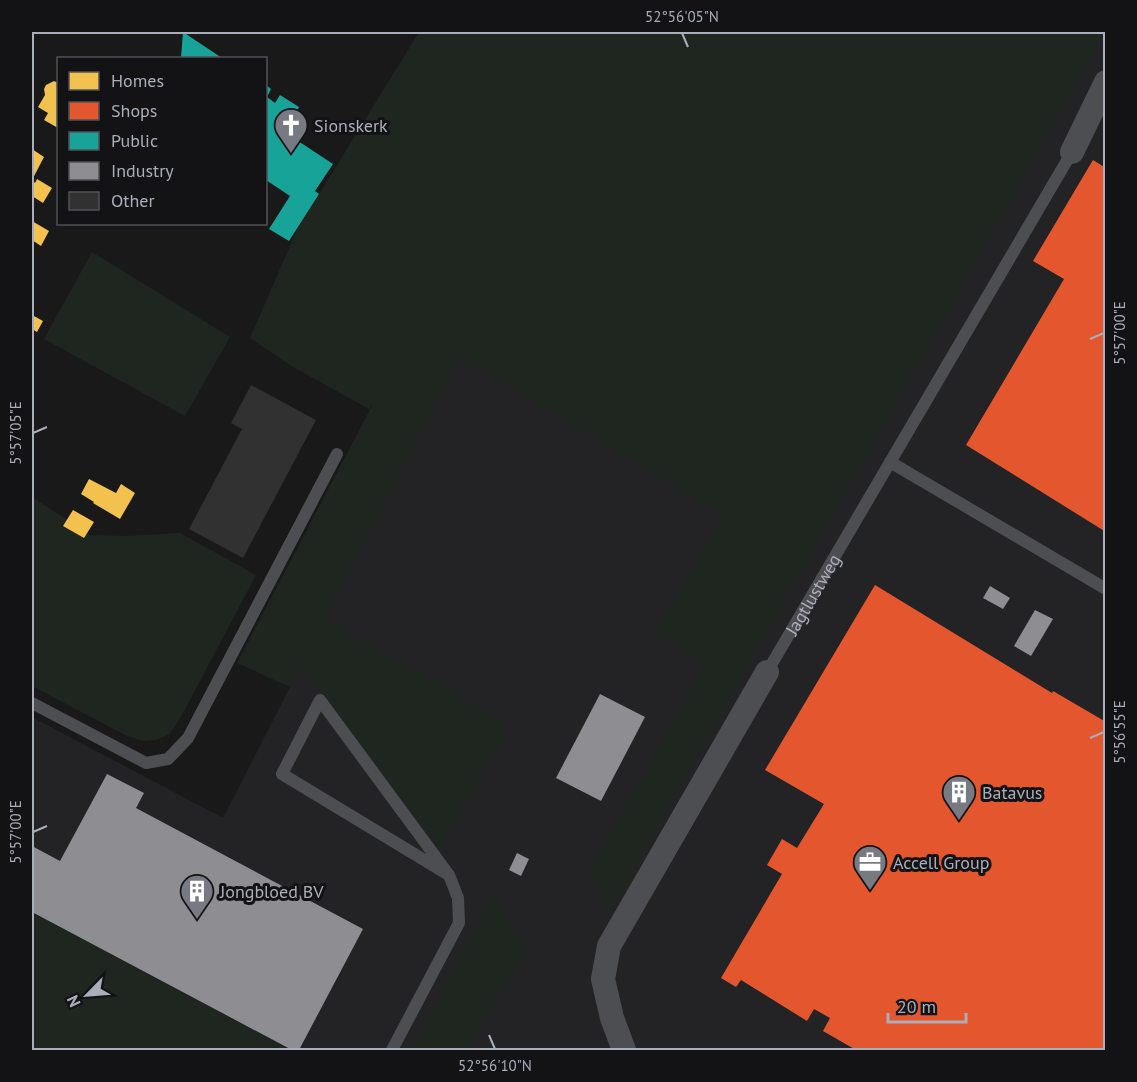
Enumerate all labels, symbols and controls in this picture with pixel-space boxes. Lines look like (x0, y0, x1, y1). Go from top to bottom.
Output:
text: 52°56'05"N (645, 7, 719, 26)
legend (57, 57, 267, 225)
text: Homes (111, 69, 164, 92)
text: Shops (111, 99, 157, 122)
church icon: Sionskerk (273, 107, 309, 154)
place label: Sionskerk (314, 114, 388, 137)
text: Public (111, 129, 158, 152)
text: Industry (111, 159, 174, 182)
text: Other (111, 189, 155, 212)
text: 5°57'00"E (1110, 301, 1129, 365)
text: 5°57'05"E (6, 401, 25, 465)
street label: Jagtlustweg (779, 550, 845, 640)
text: 5°56'55"E (1110, 700, 1129, 764)
building icon: Batavus (941, 774, 977, 821)
place label: Batavus (982, 781, 1042, 804)
text: 5°57'00"E (6, 800, 25, 864)
office icon: Accell Group (852, 844, 888, 891)
place label: Accell Group (893, 851, 989, 874)
building icon: Jongbloed BV (179, 873, 215, 920)
place label: Jongbloed BV (219, 880, 324, 903)
north arrow (57, 965, 117, 1025)
scale bar (888, 986, 966, 1024)
text: N (62, 992, 85, 1010)
text: 20 m (897, 995, 936, 1018)
text: 52°56'10"N (458, 1056, 532, 1075)

